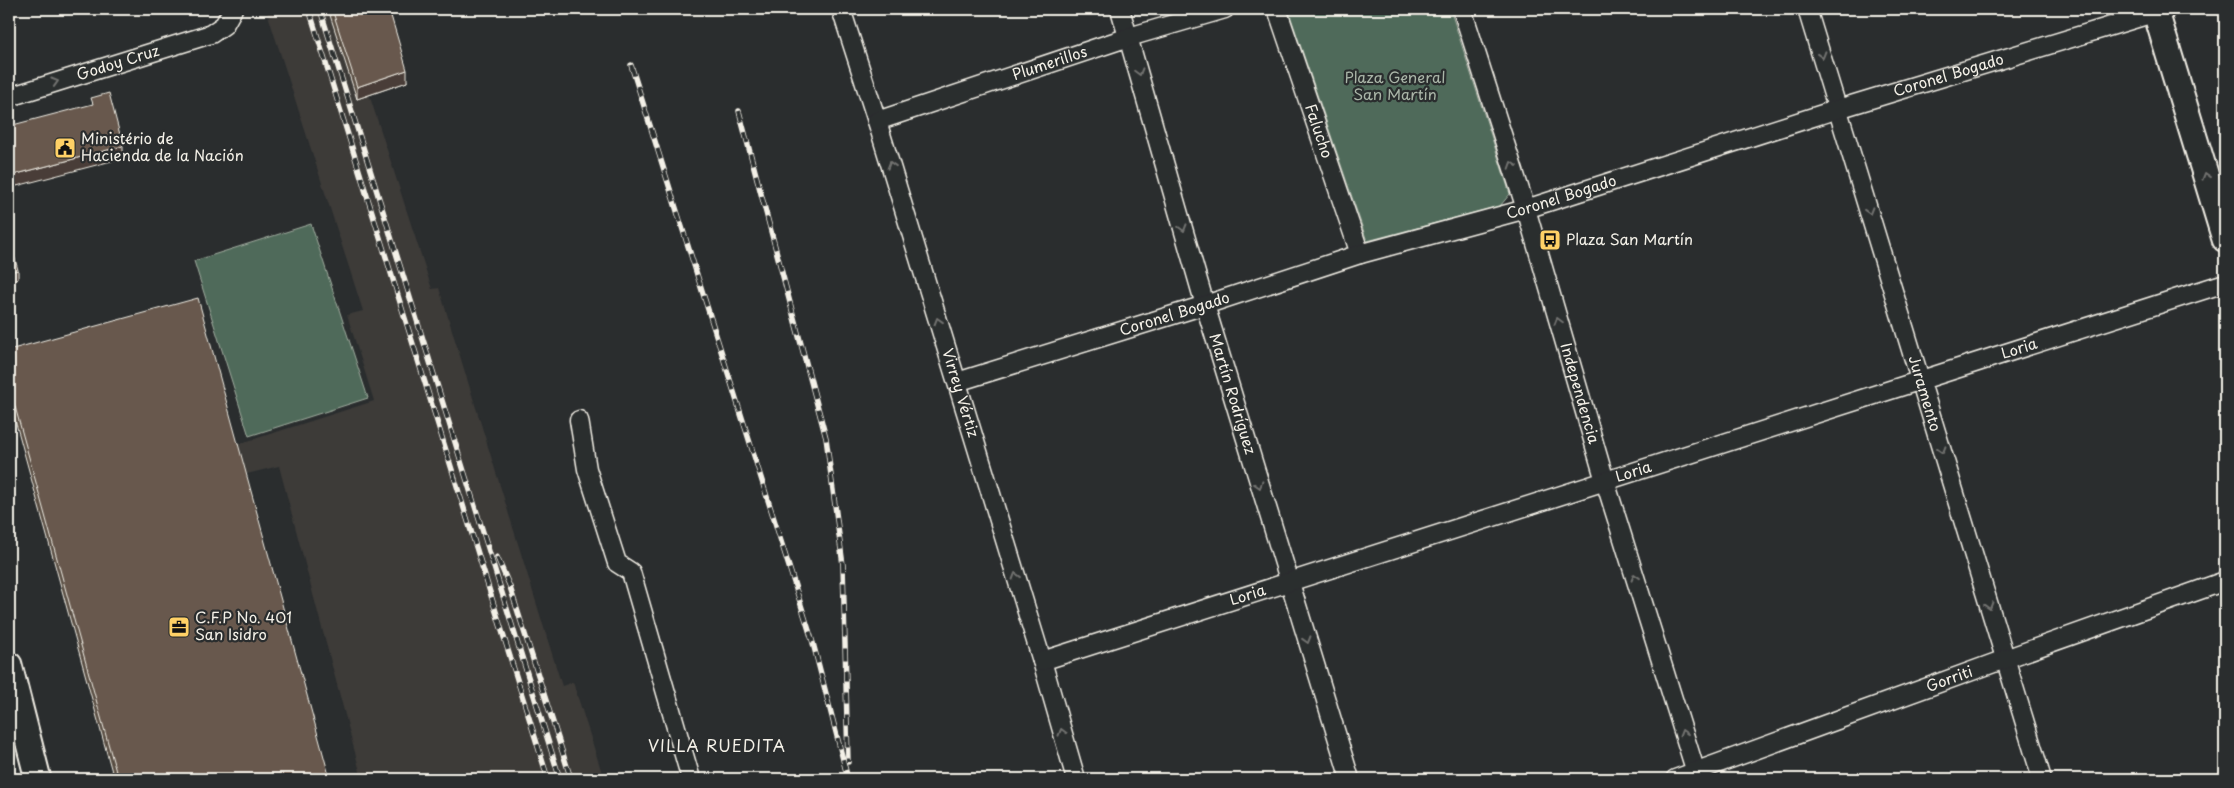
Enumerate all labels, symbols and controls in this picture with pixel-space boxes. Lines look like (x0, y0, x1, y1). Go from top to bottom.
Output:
street label: Godoy Cruz (73, 38, 162, 85)
street label: Plumerillos (1009, 39, 1090, 85)
street label: Coronel Bogado (1890, 46, 2006, 102)
one-way arrow (1816, 51, 1826, 59)
park label: Plaza General San Martín (1345, 65, 1445, 105)
one-way arrow (1133, 68, 1143, 76)
one-way arrow (51, 78, 59, 88)
street label: Falucho (1300, 100, 1340, 161)
place label: Ministério de Hacienda de la Nación (81, 126, 244, 166)
public building icon: Ministério de Hacienda de la Nación (53, 136, 77, 160)
one-way arrow (886, 162, 896, 170)
one-way arrow (1508, 162, 1518, 170)
street label: Coronel Bogado (1503, 168, 1619, 224)
one-way arrow (2202, 172, 2212, 181)
one-way arrow (1864, 206, 1874, 214)
one-way arrow (1178, 224, 1188, 232)
place label: Plaza San Martín (1566, 227, 1693, 250)
bus stop icon: Plaza San Martín (1538, 228, 1562, 252)
street label: Coronel Bogado (1116, 285, 1232, 341)
one-way arrow (934, 317, 944, 325)
one-way arrow (1554, 318, 1564, 326)
street label: Martín Rodríguez (1204, 330, 1263, 457)
street label: Loria (1998, 331, 2040, 364)
street label: Independencia (1555, 340, 1607, 447)
street label: Virrey Vértiz (937, 345, 986, 440)
street label: Juramento (1903, 352, 1948, 434)
one-way arrow (1937, 445, 1947, 454)
street label: Loria (1612, 454, 1655, 487)
one-way arrow (1254, 480, 1264, 488)
one-way arrow (1012, 573, 1022, 581)
one-way arrow (1631, 574, 1641, 582)
street label: Loria (1226, 577, 1269, 610)
one-way arrow (1983, 601, 1993, 609)
place label: C.F.P No. 401 San Isidro (195, 605, 292, 645)
office icon: C.F.P No. 401 San Isidro (167, 615, 191, 639)
one-way arrow (1301, 636, 1311, 644)
street label: Gorriti (1922, 659, 1975, 697)
one-way arrow (1058, 729, 1068, 737)
one-way arrow (1679, 729, 1689, 737)
district label: VILLA RUEDITA (648, 733, 786, 757)

